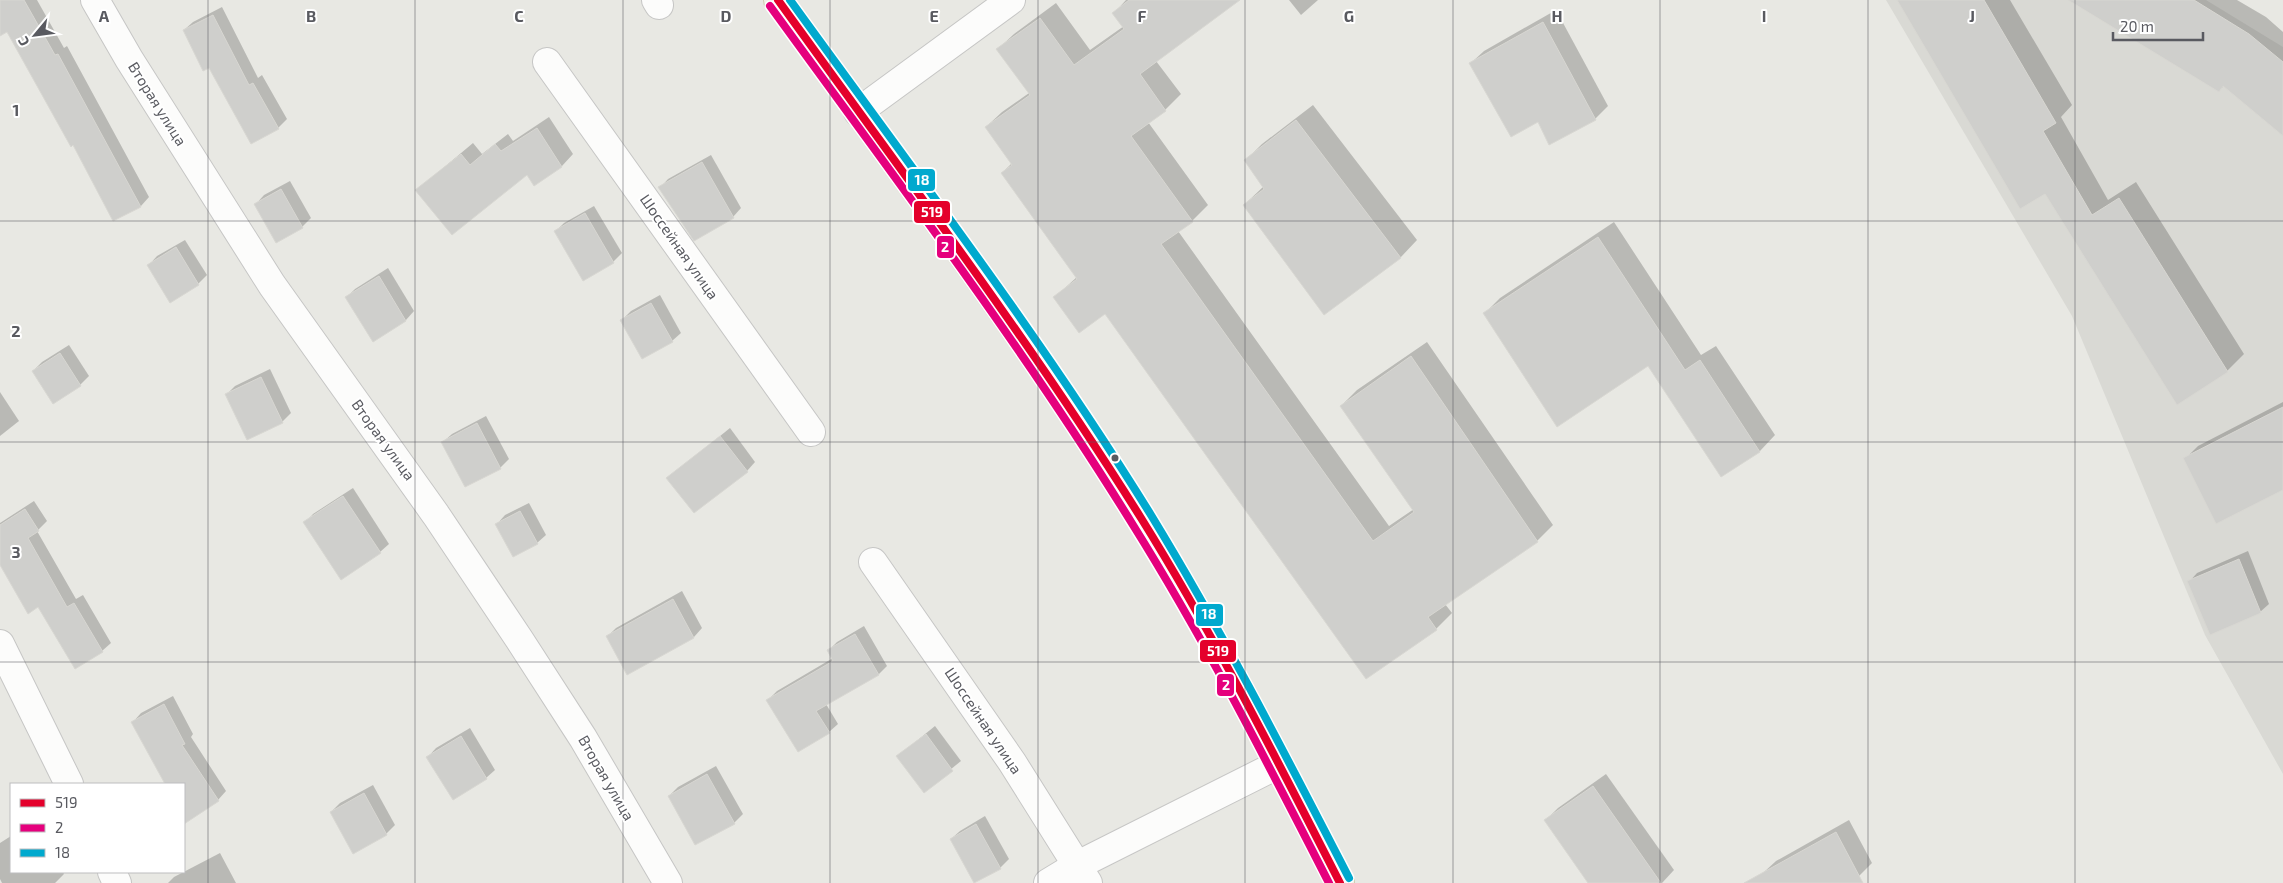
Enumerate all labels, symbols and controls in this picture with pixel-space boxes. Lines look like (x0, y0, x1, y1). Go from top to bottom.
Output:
text: A (99, 6, 110, 25)
text: B (306, 6, 316, 25)
text: C (514, 6, 524, 25)
text: D (721, 6, 732, 25)
text: E (929, 6, 939, 25)
text: F (1138, 6, 1147, 25)
text: G (1344, 6, 1354, 25)
text: H (1551, 6, 1563, 25)
text: I (1762, 6, 1766, 25)
text: J (1969, 6, 1975, 25)
north arrow (10, 10, 60, 60)
scale bar (2113, 10, 2203, 42)
text: 20 m (2120, 17, 2154, 35)
text: С (14, 34, 33, 49)
street label: Вторая улица (124, 58, 191, 149)
text: 1 (13, 100, 19, 119)
line badge: 18 (907, 168, 936, 192)
text: 18 (915, 171, 929, 188)
street label: Шоссейная улица (636, 190, 723, 303)
line badge: 519 (913, 200, 951, 224)
text: 519 (921, 203, 943, 220)
line badge: 2 (936, 235, 955, 259)
text: 2 (941, 238, 949, 255)
text: 2 (11, 321, 21, 340)
street label: Вторая улица (348, 395, 419, 484)
unlabelled marker (1110, 453, 1120, 463)
text: 3 (11, 542, 21, 561)
line badge: 18 (1195, 603, 1224, 627)
text: 18 (1202, 605, 1216, 622)
line badge: 519 (1199, 639, 1237, 663)
text: 519 (1207, 642, 1229, 659)
street label: Шоссейная улица (941, 664, 1026, 778)
line badge: 2 (1216, 673, 1235, 697)
text: 2 (1222, 676, 1230, 693)
street label: Вторая улица (574, 732, 639, 824)
legend (10, 783, 185, 873)
text: 519 (55, 793, 78, 811)
text: 2 (55, 818, 63, 836)
text: 18 (55, 843, 70, 861)

